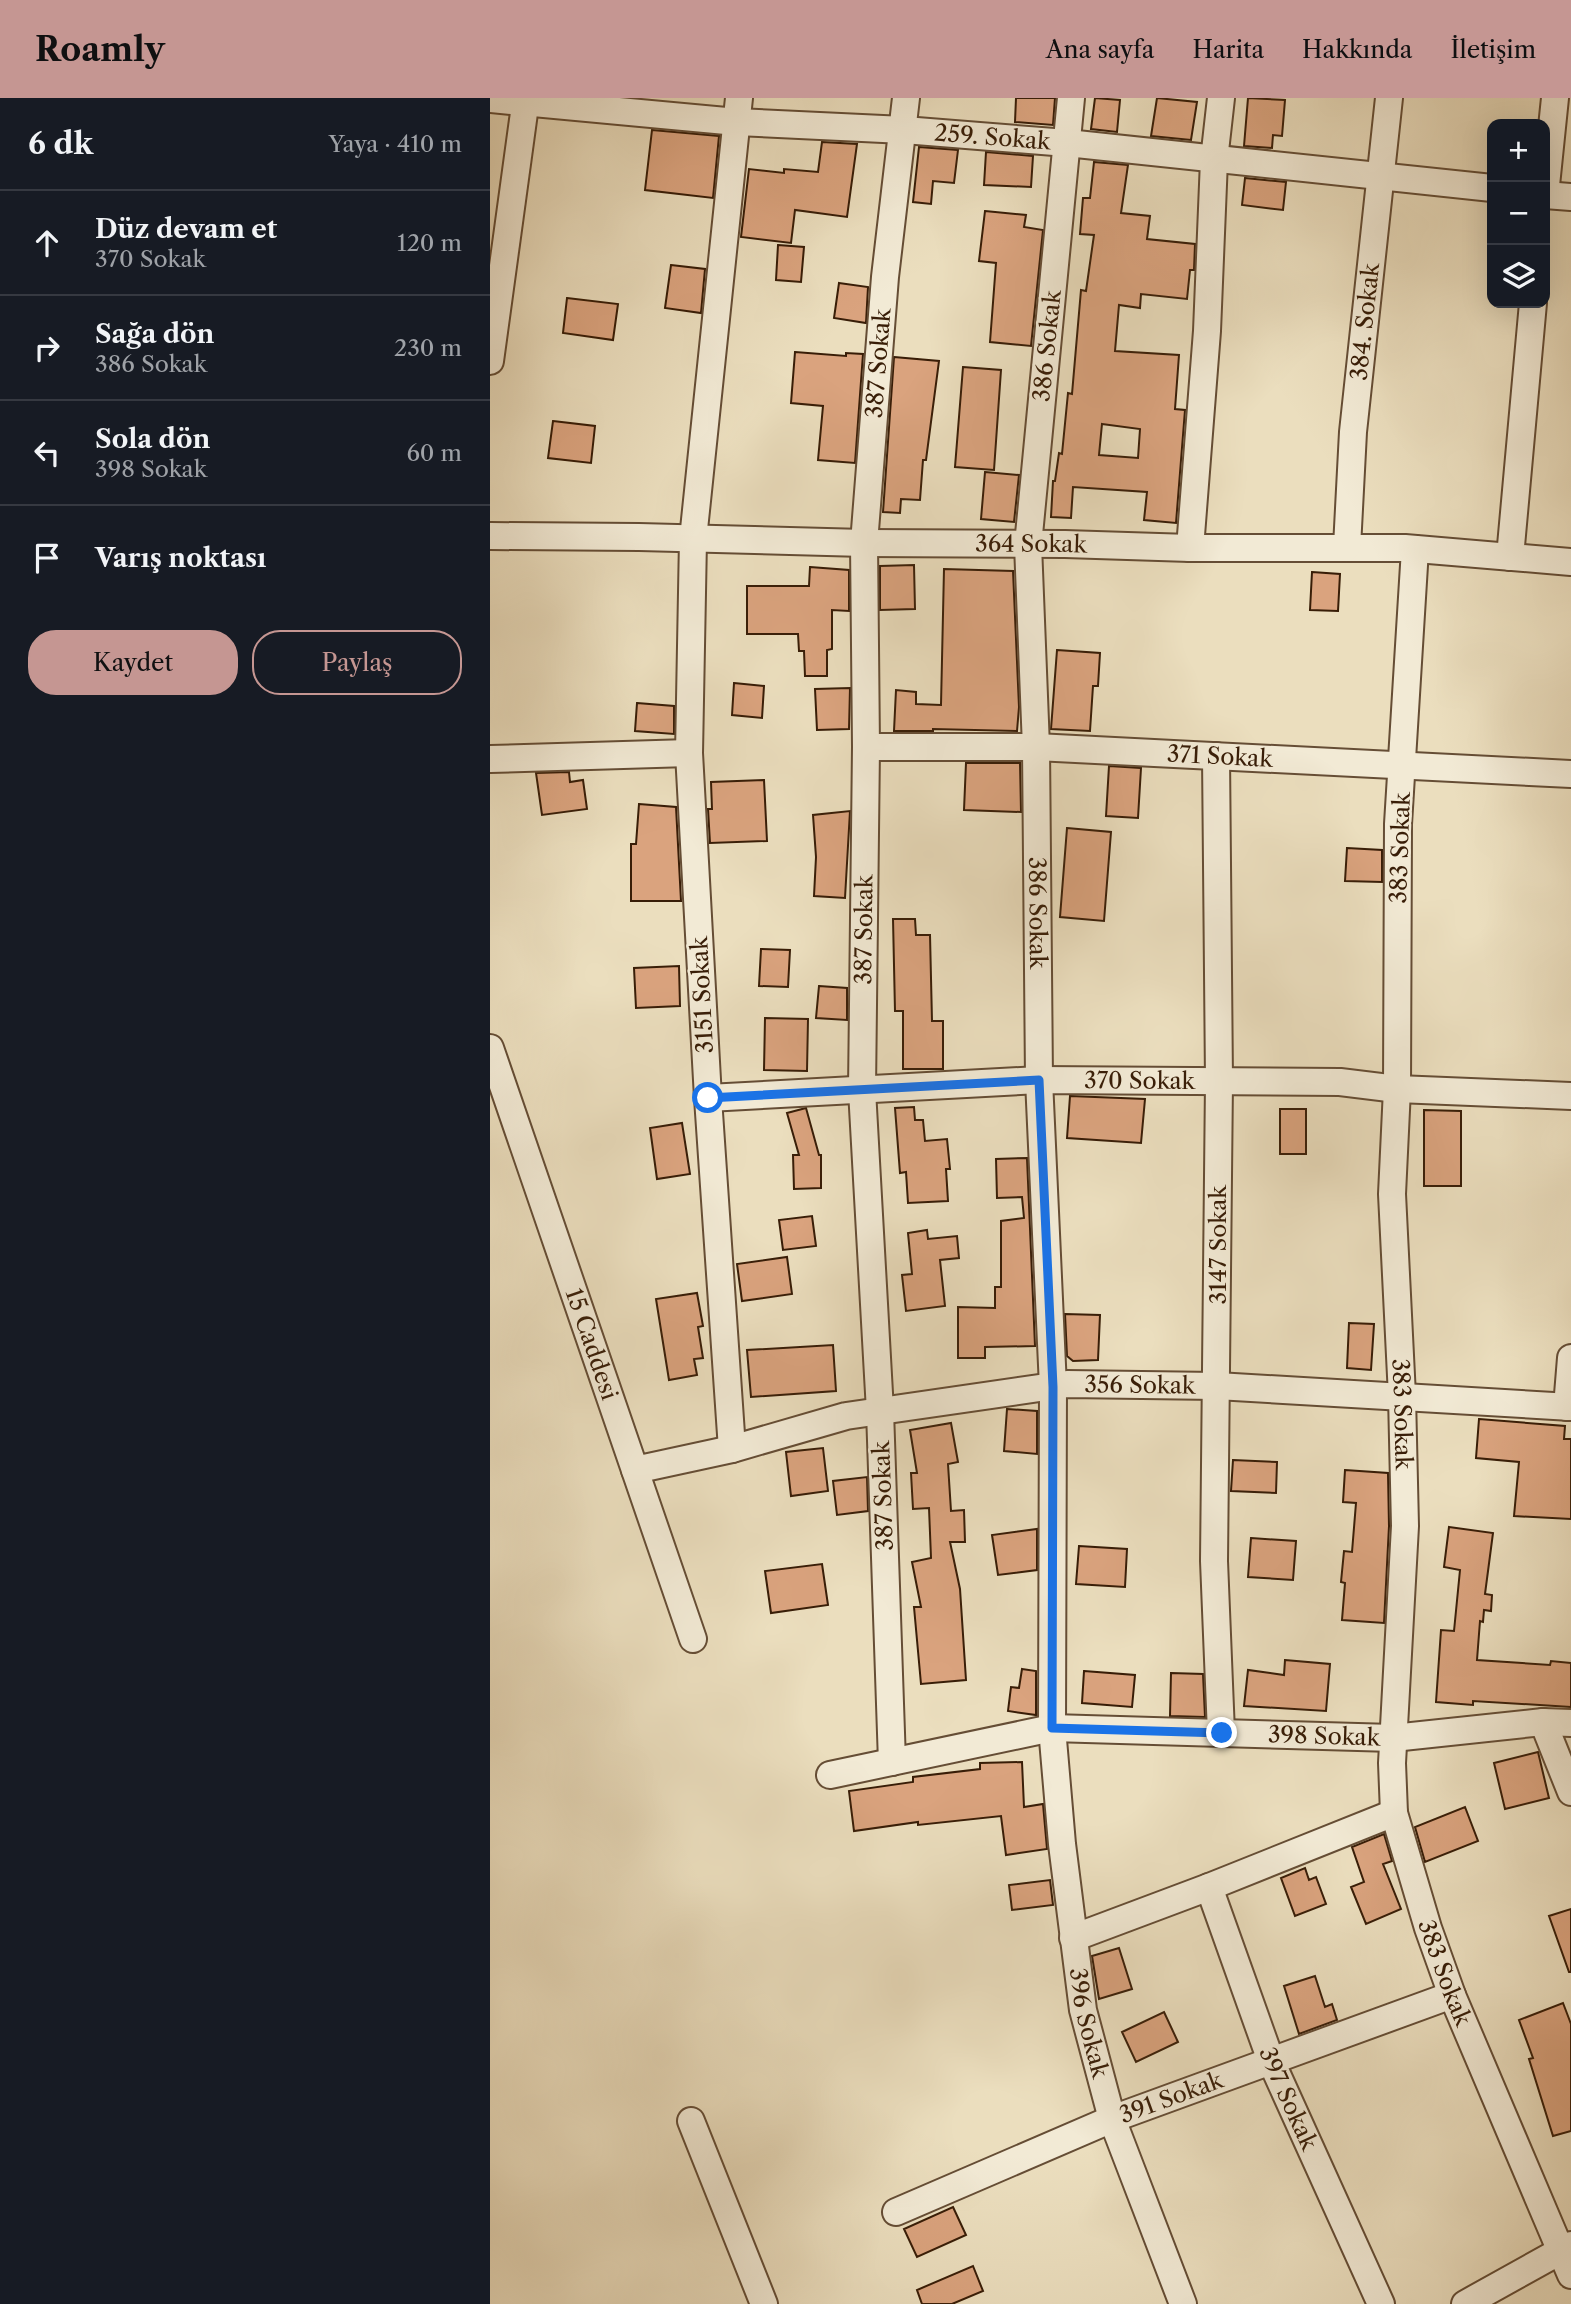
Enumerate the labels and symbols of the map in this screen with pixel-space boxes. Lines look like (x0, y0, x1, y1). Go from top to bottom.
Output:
street label: 259. Sokak (933, 118, 1053, 156)
street label: 384. Sokak (1345, 260, 1385, 382)
street label: 386 Sokak (1027, 287, 1067, 403)
street label: 387 Sokak (860, 306, 897, 419)
street label: 364 Sokak (975, 530, 1089, 559)
street label: 371 Sokak (1166, 740, 1275, 773)
street label: 383 Sokak (1384, 790, 1416, 904)
street label: 386 Sokak (1023, 857, 1052, 971)
street label: 387 Sokak (849, 873, 879, 985)
street label: 3151 Sokak (685, 934, 719, 1054)
street label: 370 Sokak (1084, 1066, 1197, 1095)
route start (692, 1082, 723, 1113)
street label: 3147 Sokak (1204, 1184, 1232, 1305)
street label: 15 Caddesi (560, 1285, 624, 1404)
street label: 383 Sokak (1386, 1358, 1418, 1472)
street label: 356 Sokak (1084, 1370, 1197, 1400)
street label: 387 Sokak (867, 1439, 899, 1551)
route end (1206, 1717, 1237, 1748)
street label: 398 Sokak (1268, 1720, 1382, 1752)
street label: 383 Sokak (1412, 1916, 1478, 2032)
street label: 396 Sokak (1064, 1966, 1115, 2083)
street label: 397 Sokak (1253, 2043, 1324, 2156)
street label: 391 Sokak (1115, 2065, 1228, 2129)

